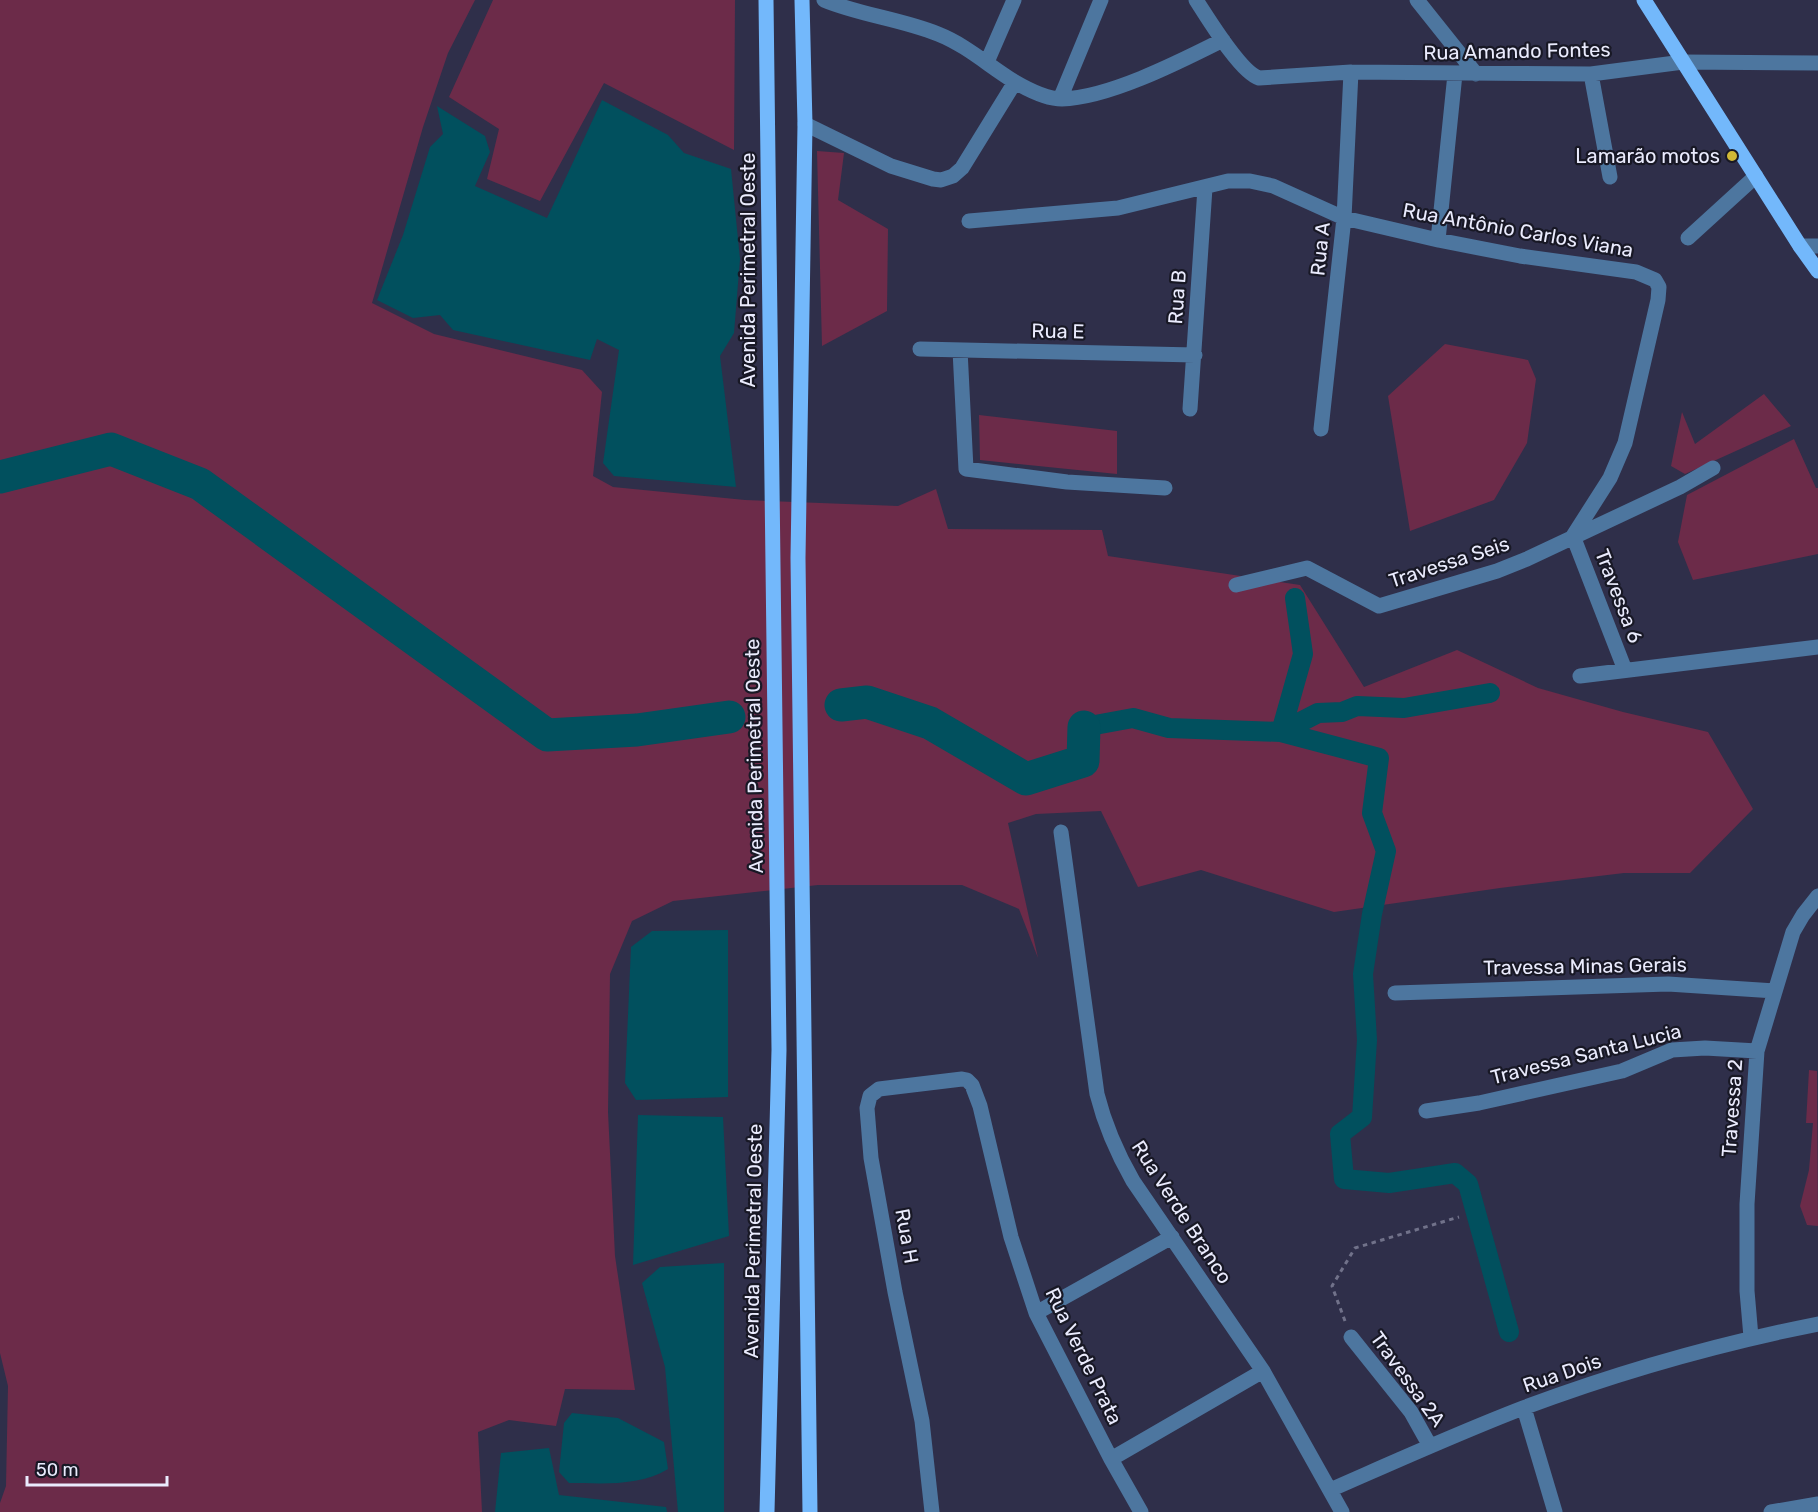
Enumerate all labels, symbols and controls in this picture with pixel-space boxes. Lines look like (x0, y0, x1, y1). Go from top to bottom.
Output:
street label: Rua Amando Fontes (1423, 37, 1611, 65)
place label: Lamarão motos (1575, 144, 1720, 168)
marker: Lamarão motos (1725, 149, 1739, 163)
street label: Avenida Perimetral Oeste (736, 153, 760, 387)
street label: Rua Antônio Carlos Viana (1401, 198, 1635, 262)
street label: Rua A (1305, 221, 1335, 277)
street label: Rua B (1163, 269, 1191, 325)
street label: Rua E (1031, 319, 1085, 343)
street label: Travessa Seis (1386, 531, 1512, 593)
street label: Travessa 6 (1590, 546, 1648, 646)
street label: Avenida Perimetral Oeste (740, 638, 768, 874)
street label: Travessa Minas Gerais (1483, 952, 1687, 980)
street label: Travessa Santa Lucia (1488, 1019, 1684, 1089)
street label: Travessa 2 (1717, 1058, 1747, 1158)
street label: Avenida Perimetral Oeste (739, 1123, 767, 1359)
street label: Rua Verde Branco (1127, 1136, 1237, 1288)
street label: Rua H (890, 1207, 924, 1265)
street label: Rua Verde Prata (1040, 1284, 1128, 1428)
street label: Travessa 2A (1365, 1327, 1451, 1431)
street label: Rua Dois (1520, 1348, 1604, 1398)
scale bar (27, 1449, 166, 1487)
text: 50 m (36, 1459, 79, 1481)

